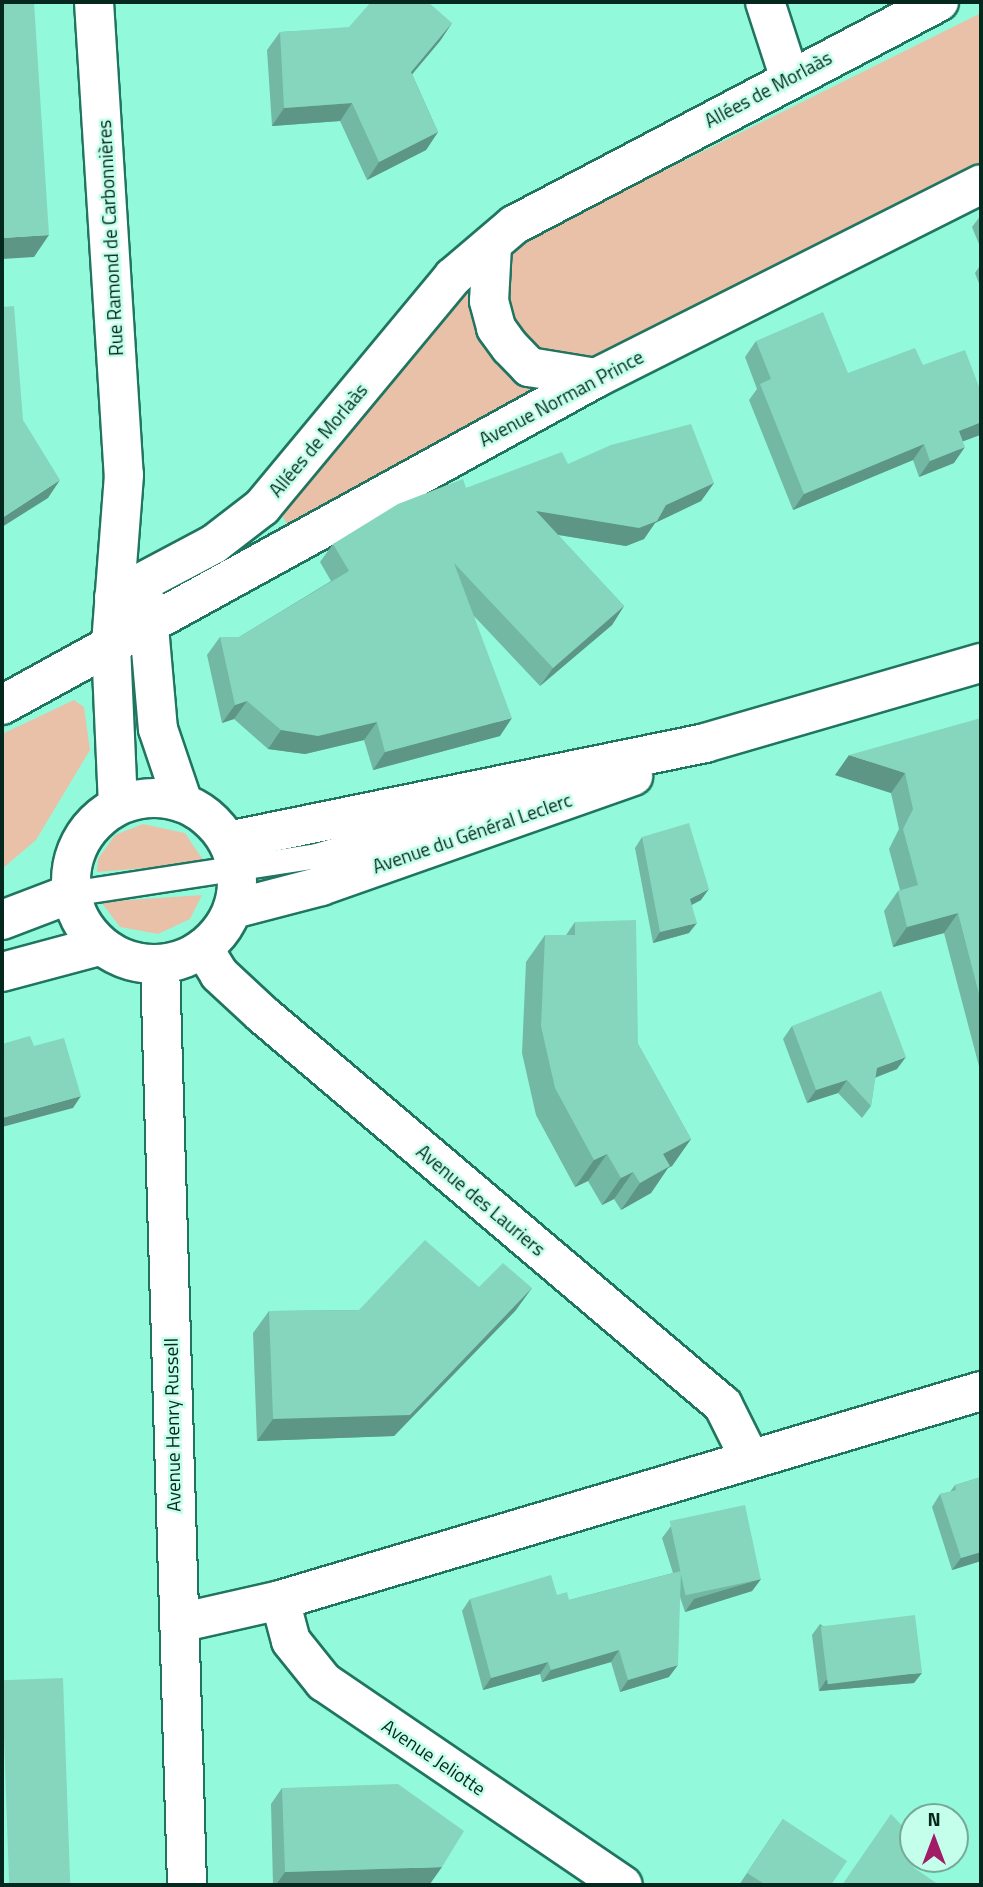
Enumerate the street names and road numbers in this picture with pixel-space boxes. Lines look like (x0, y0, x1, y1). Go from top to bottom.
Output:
street label: Allées de Morlaàs (700, 46, 836, 132)
street label: Rue Ramond de Carbonnières (92, 119, 128, 357)
street label: Avenue Norman Prince (475, 345, 647, 451)
street label: Allées de Morlaàs (264, 379, 372, 501)
street label: Avenue du Général Leclerc (369, 788, 575, 878)
street label: Avenue des Lauriers (412, 1140, 550, 1260)
street label: Avenue Henry Russell (159, 1338, 185, 1512)
street label: Avenue Jeliotte (378, 1714, 490, 1800)

